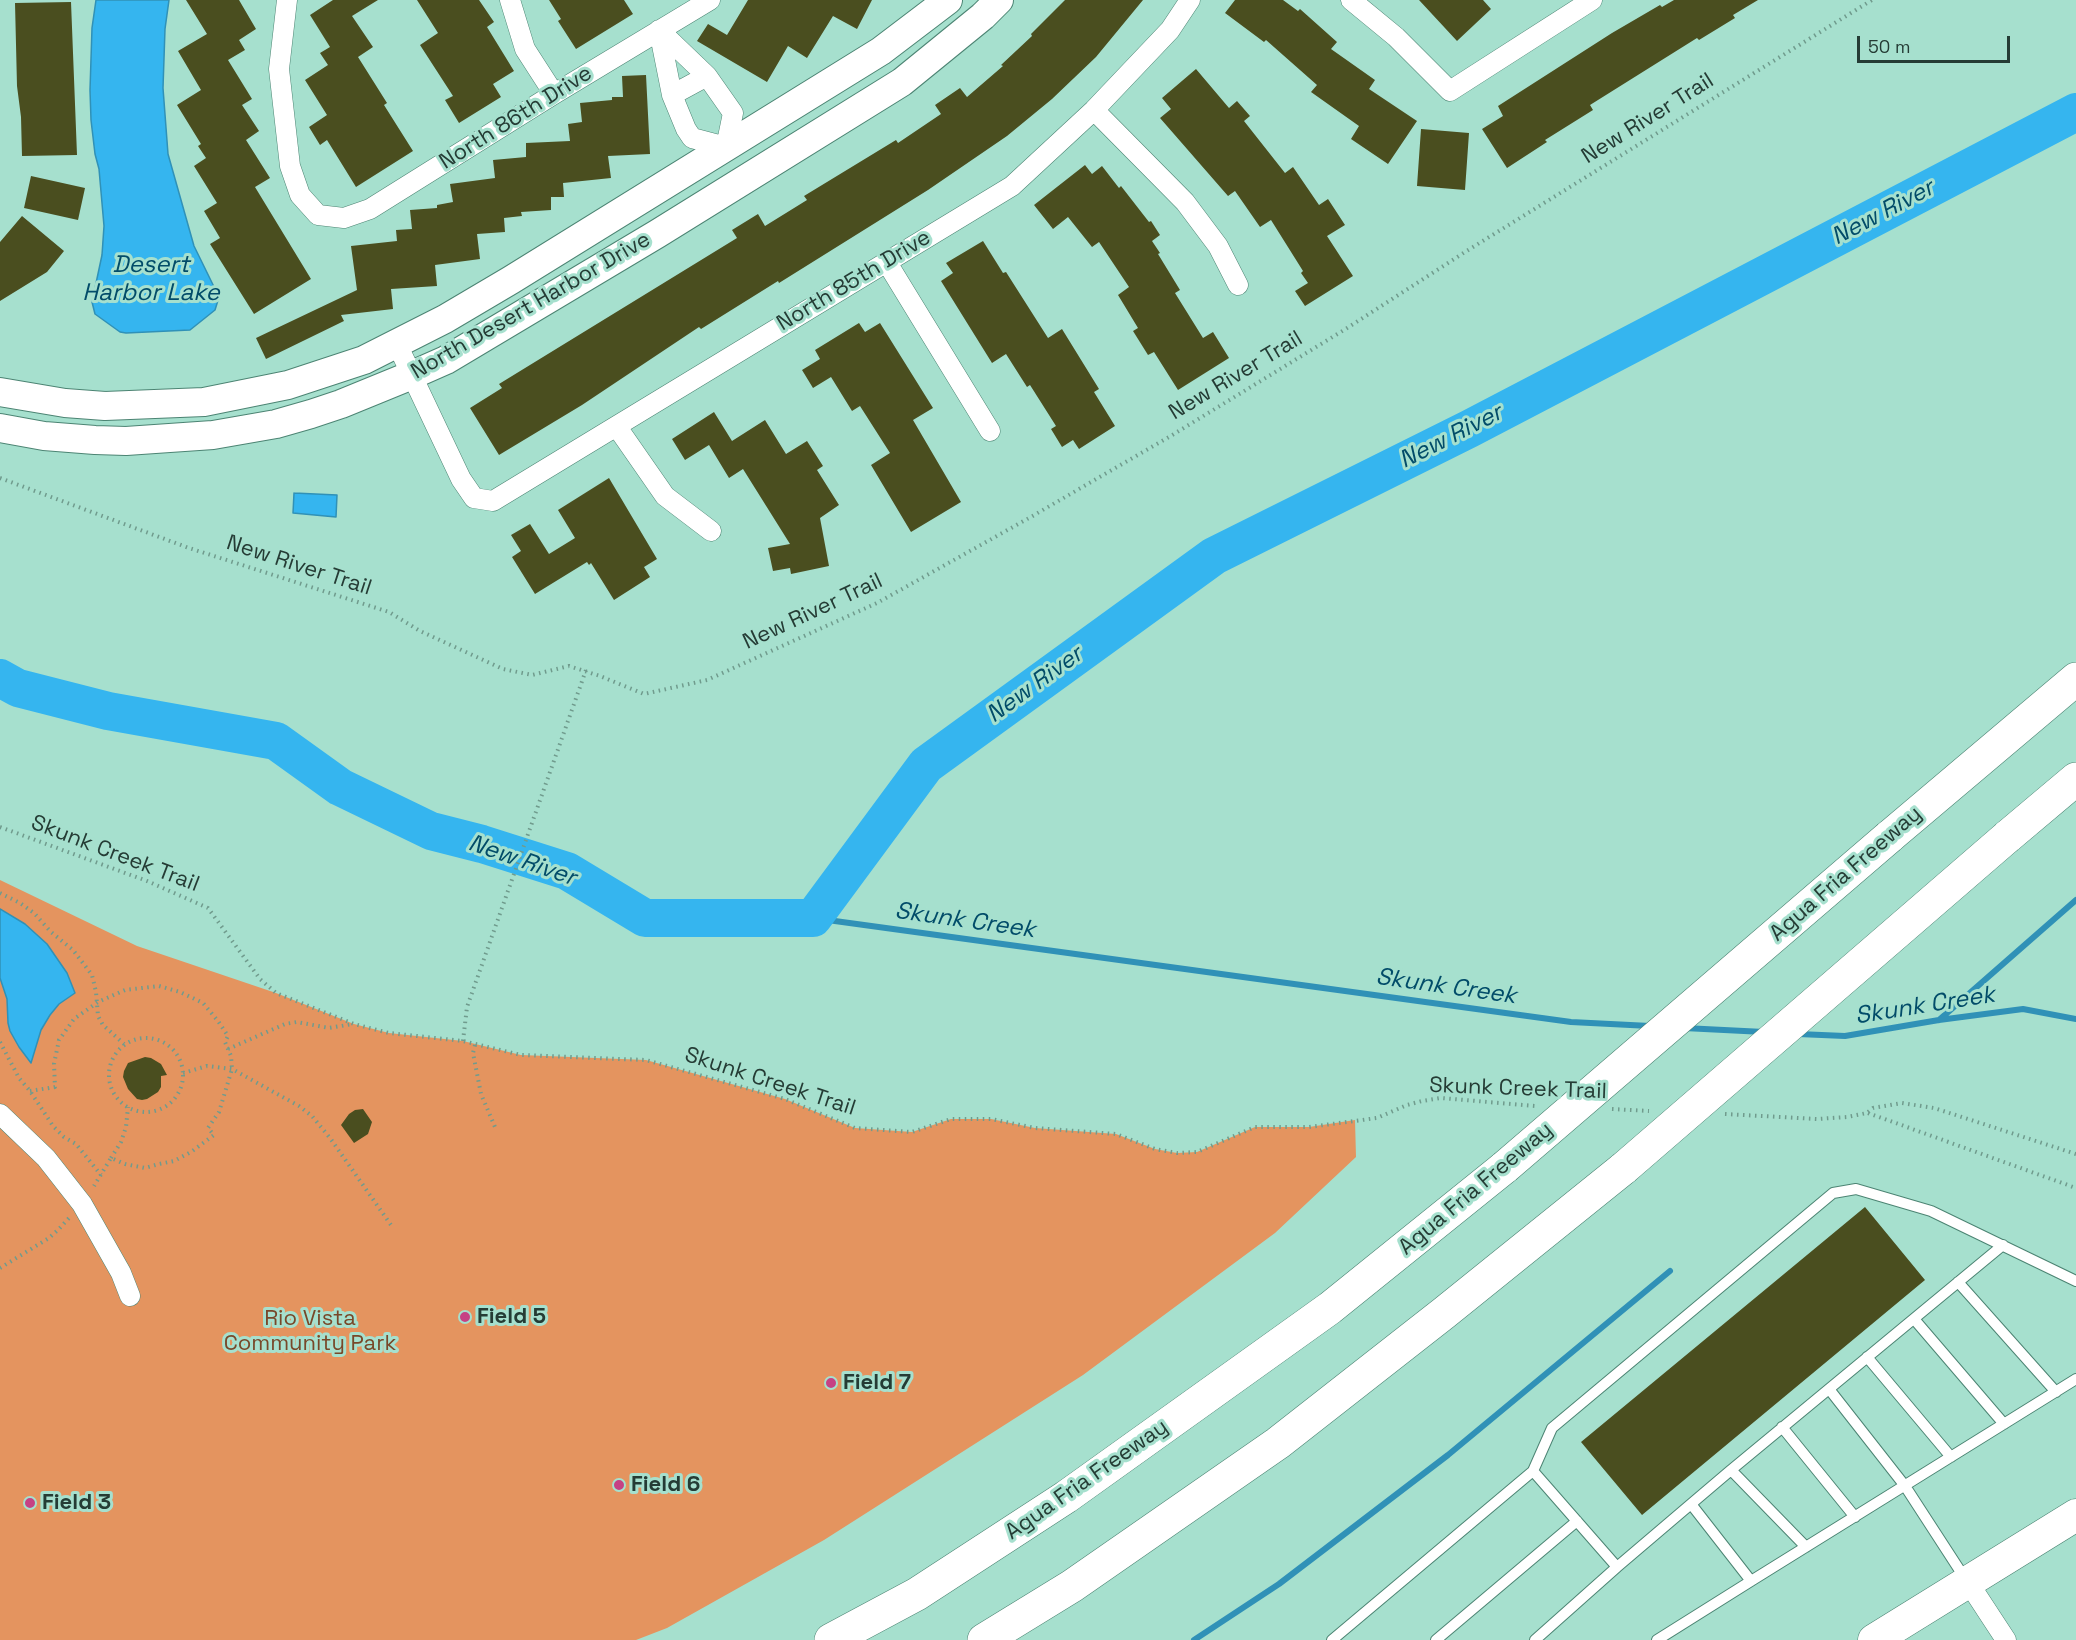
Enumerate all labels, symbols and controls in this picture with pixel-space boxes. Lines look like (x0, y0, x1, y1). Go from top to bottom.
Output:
scale bar (1860, 24, 2013, 62)
text: 50 m (1868, 35, 1910, 58)
street label: North 86th Drive (435, 60, 597, 176)
street label: New River Trail (1577, 68, 1719, 170)
water label: New River (1827, 174, 1939, 252)
street label: North 85th Drive (772, 225, 936, 337)
street label: North Desert Harbor Drive (407, 227, 655, 385)
water label: Desert Harbor Lake (82, 251, 220, 307)
street label: New River Trail (1165, 326, 1307, 426)
water label: New River (1395, 399, 1507, 475)
street label: New River Trail (223, 530, 375, 602)
street label: New River Trail (739, 568, 887, 656)
water label: New River (981, 640, 1089, 730)
street label: Agua Fria Freeway (1765, 801, 1927, 947)
street label: Skunk Creek Trail (27, 810, 203, 898)
water label: New River (464, 829, 580, 893)
water label: Skunk Creek (893, 897, 1037, 945)
water label: Skunk Creek (1374, 963, 1518, 1011)
water label: Skunk Creek (1853, 981, 1997, 1031)
street label: Skunk Creek Trail (681, 1042, 859, 1122)
street label: Skunk Creek Trail (1429, 1073, 1607, 1105)
street label: Agua Fria Freeway (1394, 1117, 1558, 1261)
place label: Field 5 (477, 1304, 546, 1330)
park label: Rio Vista Community Park (224, 1306, 396, 1358)
marker: Field 5 (458, 1310, 472, 1324)
place label: Field 7 (843, 1370, 911, 1396)
marker: Field 7 (824, 1376, 838, 1390)
street label: Agua Fria Freeway (1001, 1414, 1173, 1546)
place label: Field 6 (631, 1472, 700, 1498)
marker: Field 6 (612, 1478, 626, 1492)
place label: Field 3 (42, 1490, 111, 1516)
marker: Field 3 (23, 1496, 37, 1510)

